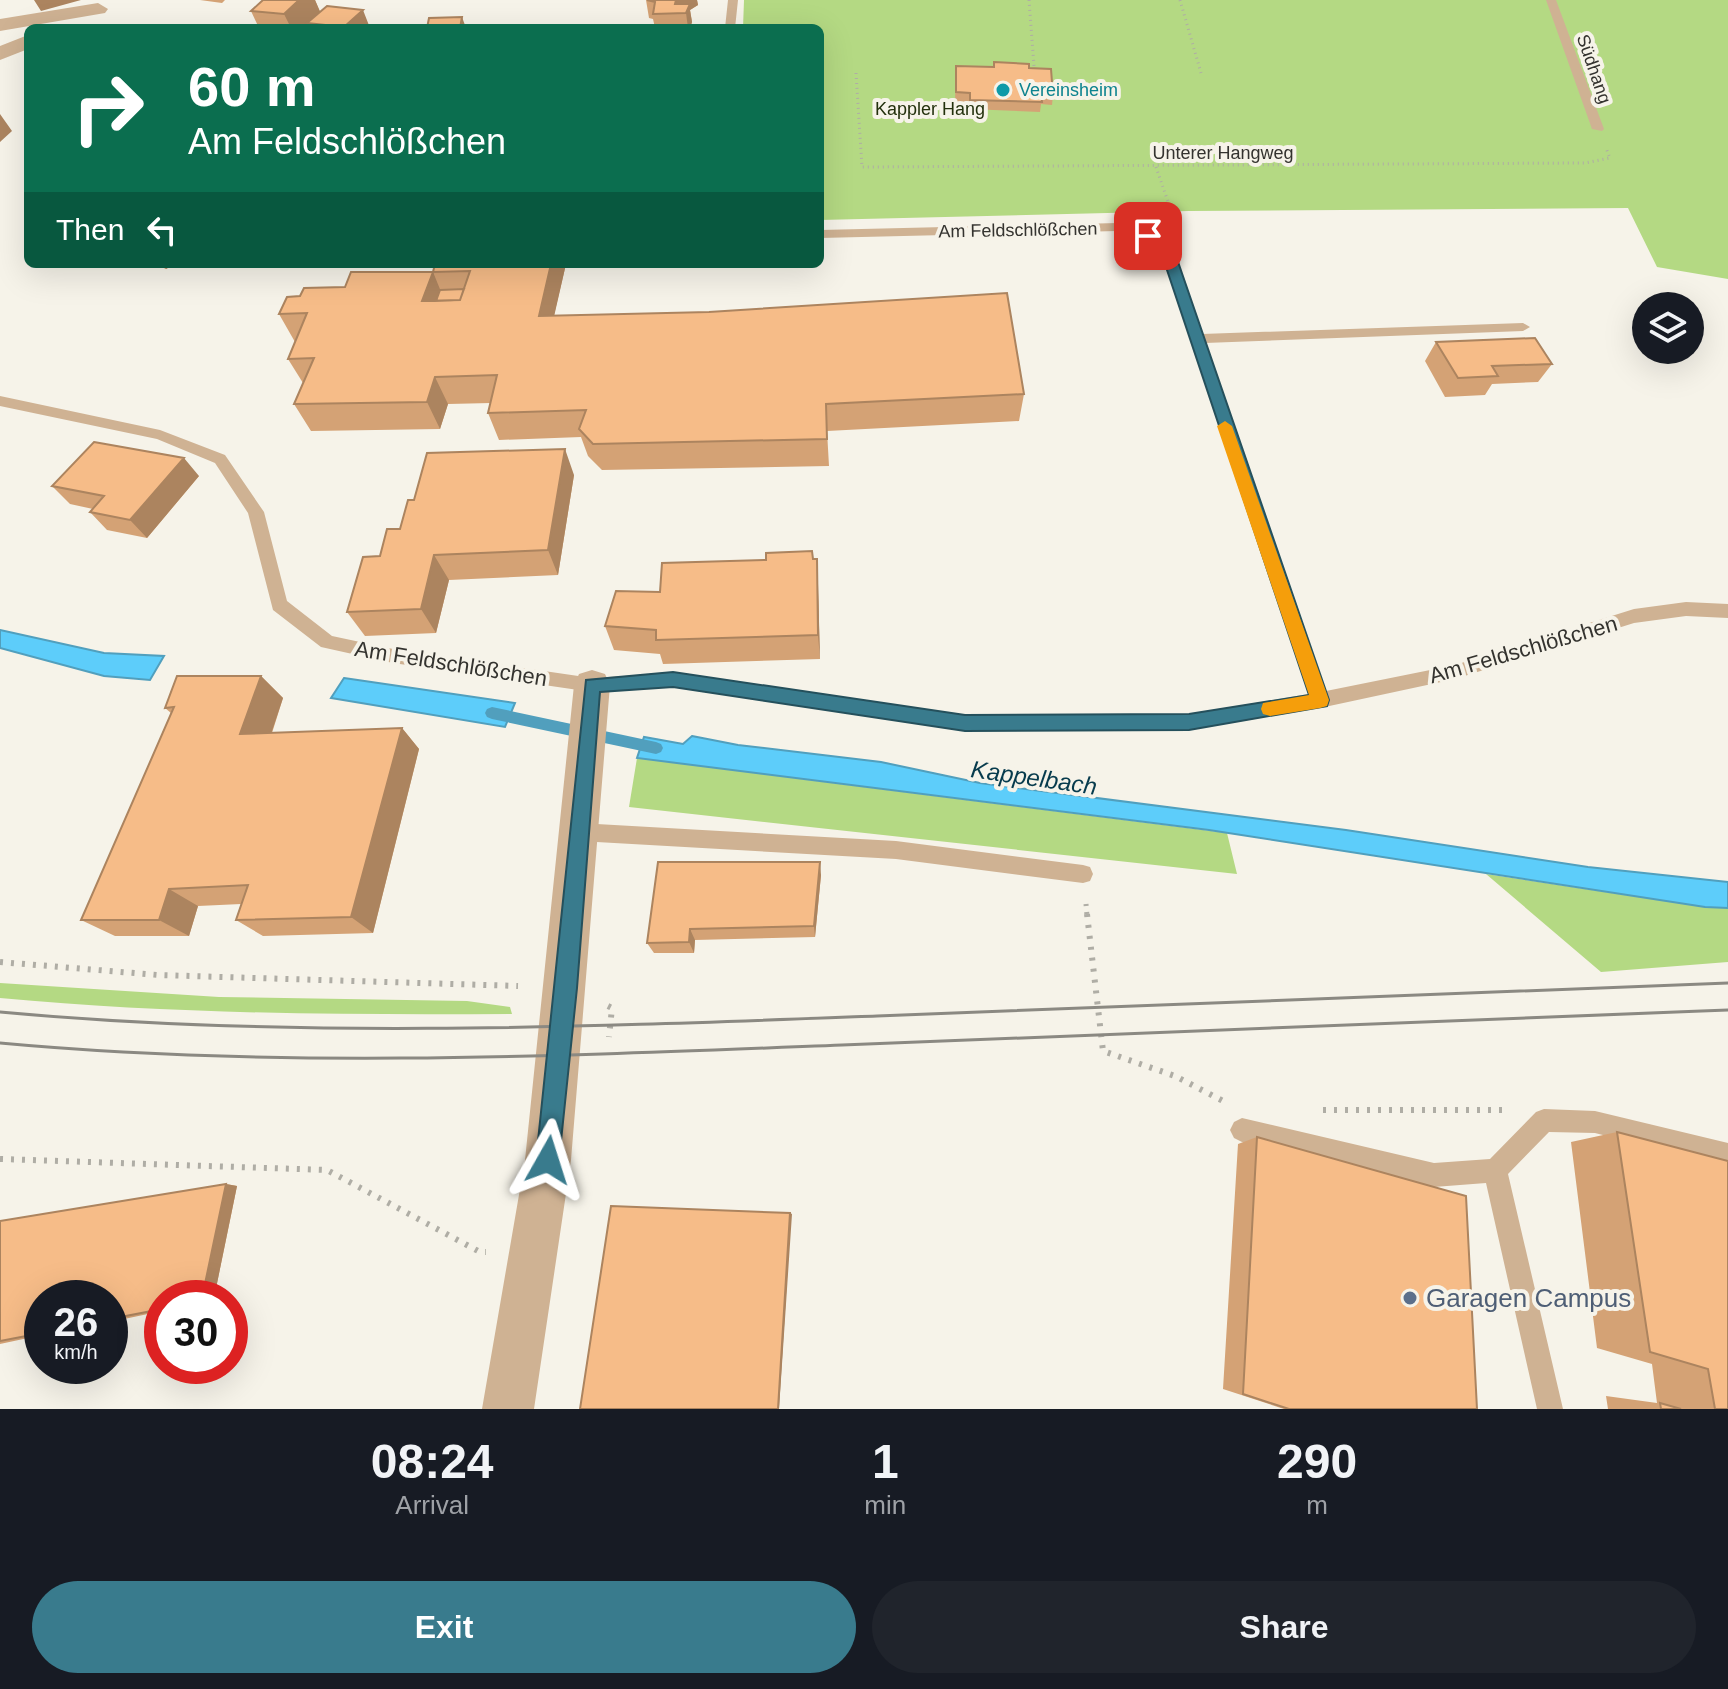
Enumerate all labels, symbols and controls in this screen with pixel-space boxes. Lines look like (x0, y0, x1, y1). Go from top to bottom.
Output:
street label: Südhang (1573, 32, 1615, 106)
text: 60 m (188, 55, 316, 118)
icon: right (56, 56, 160, 160)
place label: Vereinsheim (1019, 80, 1118, 100)
marker: Vereinsheim (994, 81, 1012, 99)
park label: Kappler Hang (875, 99, 985, 119)
text: Am Feldschlößchen (188, 121, 506, 162)
street label: Unterer Hangweg (1152, 143, 1294, 163)
pin (1114, 202, 1182, 270)
icon: left (140, 208, 184, 252)
text: Then (56, 213, 124, 246)
icon: arrive (1126, 214, 1170, 258)
street label: Am Feldschlößchen (938, 219, 1098, 241)
map controls (1632, 292, 1704, 364)
button: layers (1632, 292, 1704, 364)
street label: Am Feldschlößchen (1426, 611, 1620, 688)
street label: Am Feldschlößchen (353, 636, 549, 691)
water label: Kappelbach (969, 755, 1099, 800)
position arrow (506, 1118, 590, 1202)
speed limit sign: 30 (144, 1280, 248, 1384)
place label: Garagen Campus (1426, 1283, 1631, 1313)
marker: Garagen Campus (1401, 1289, 1419, 1307)
text: 26 (54, 1300, 98, 1344)
text: km/h (54, 1341, 98, 1363)
text: 08:24 (371, 1435, 494, 1488)
text: 1 (872, 1435, 899, 1488)
text: 290 (1277, 1435, 1357, 1488)
text: Arrival (395, 1490, 469, 1520)
text: min (864, 1490, 906, 1520)
text: m (1306, 1490, 1328, 1520)
button: Exit (32, 1581, 856, 1673)
button: Share (872, 1581, 1696, 1673)

